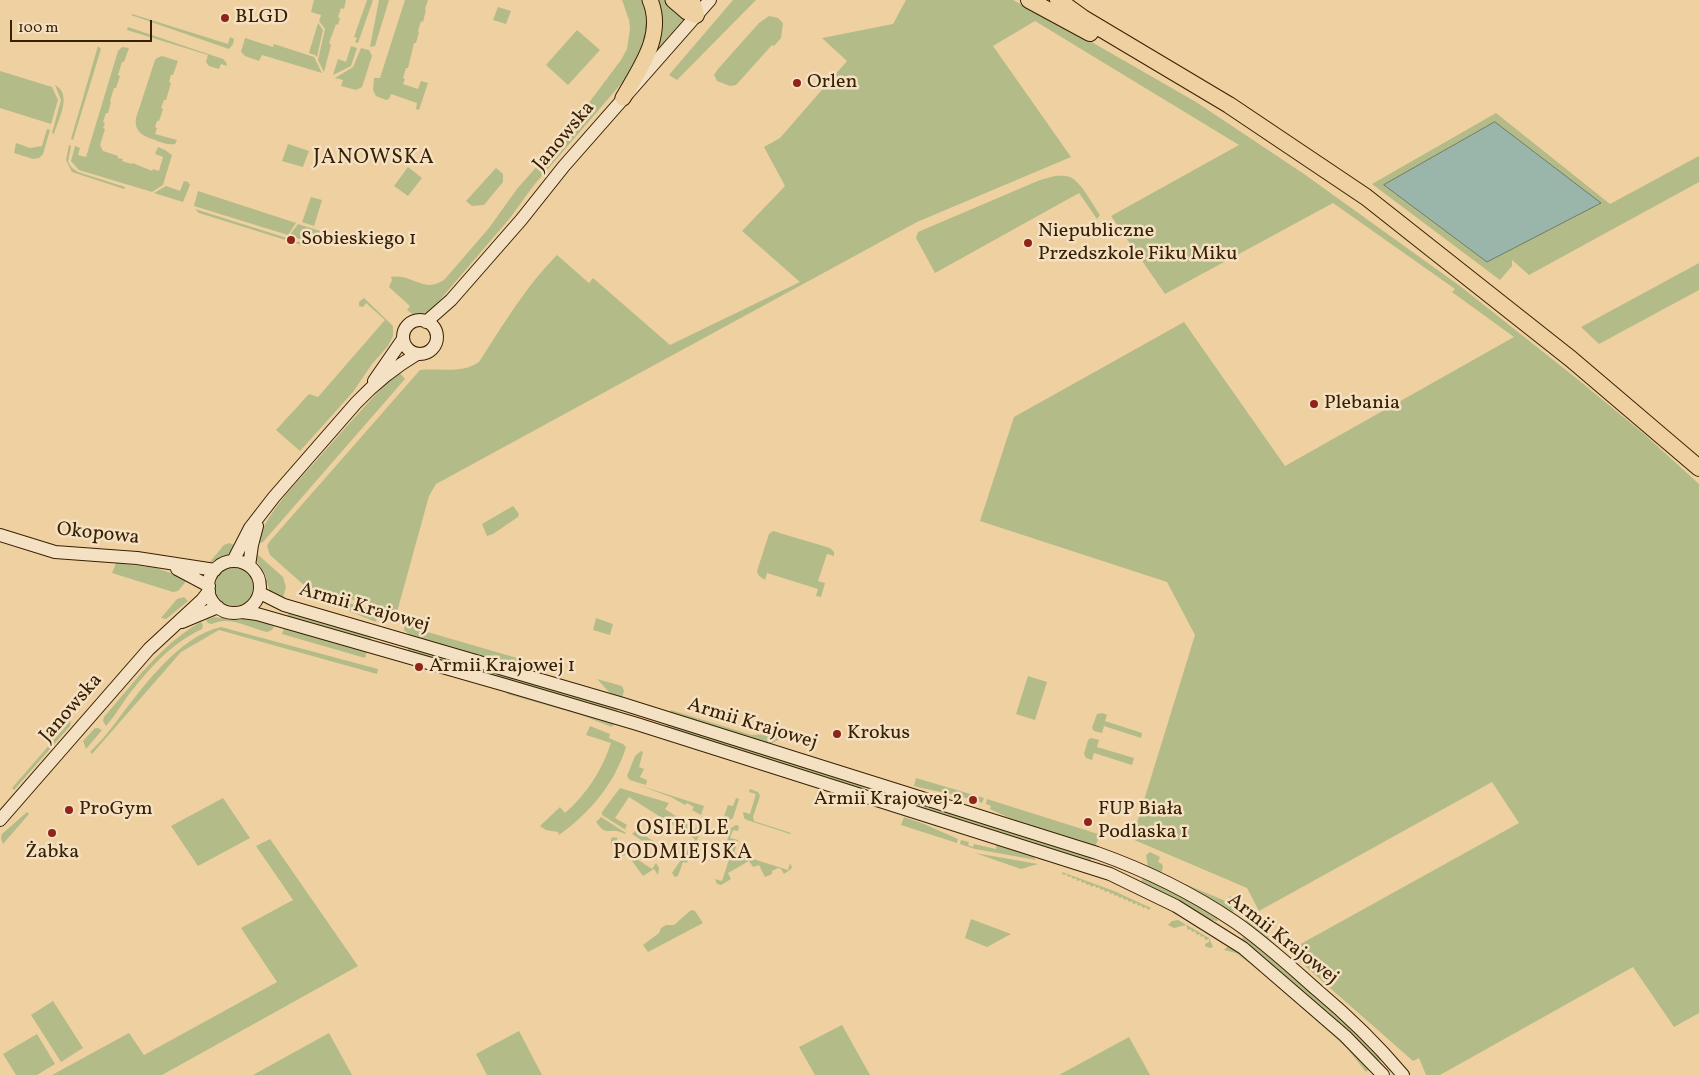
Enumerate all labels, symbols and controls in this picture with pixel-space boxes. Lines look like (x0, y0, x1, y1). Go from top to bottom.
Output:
place label: BLGD (235, 6, 288, 30)
scale bar (12, 10, 155, 42)
marker: BLGD (219, 12, 231, 24)
text: 100 m (18, 18, 58, 39)
place label: Orlen (807, 71, 857, 95)
marker: Orlen (791, 77, 803, 89)
street label: Janowska (529, 97, 601, 177)
district label: JANOWSKA (312, 146, 436, 172)
place label: Niepubliczne Przedszkole Fiku Miku (1038, 220, 1237, 267)
place label: Sobieskiego 1 (301, 228, 416, 252)
marker: Sobieskiego 1 (285, 234, 297, 246)
marker: Niepubliczne Przedszkole Fiku Miku (1022, 237, 1034, 249)
place label: Plebania (1324, 392, 1400, 416)
marker: Plebania (1308, 398, 1320, 410)
street label: Okopowa (55, 519, 141, 551)
street label: Armii Krajowej (296, 579, 432, 639)
place label: Armii Krajowej 1 (429, 655, 575, 679)
marker: Armii Krajowej 1 (413, 661, 425, 673)
street label: Janowska (35, 669, 109, 749)
street label: Armii Krajowej (684, 694, 820, 756)
place label: Krokus (847, 722, 910, 746)
marker: Krokus (831, 728, 843, 740)
place label: Armii Krajowej 2 (814, 788, 963, 812)
marker: Armii Krajowej 2 (967, 794, 979, 806)
place label: ProGym (79, 798, 153, 822)
place label: FUP Biała Podlaska 1 (1098, 798, 1188, 845)
marker: ProGym (63, 804, 75, 816)
marker: FUP Biała Podlaska 1 (1082, 816, 1094, 828)
district label: OSIEDLE PODMIEJSKA (612, 817, 754, 867)
marker: Żabka (46, 827, 58, 839)
place label: Żabka (25, 841, 79, 865)
street label: Armii Krajowej (1222, 889, 1342, 991)

